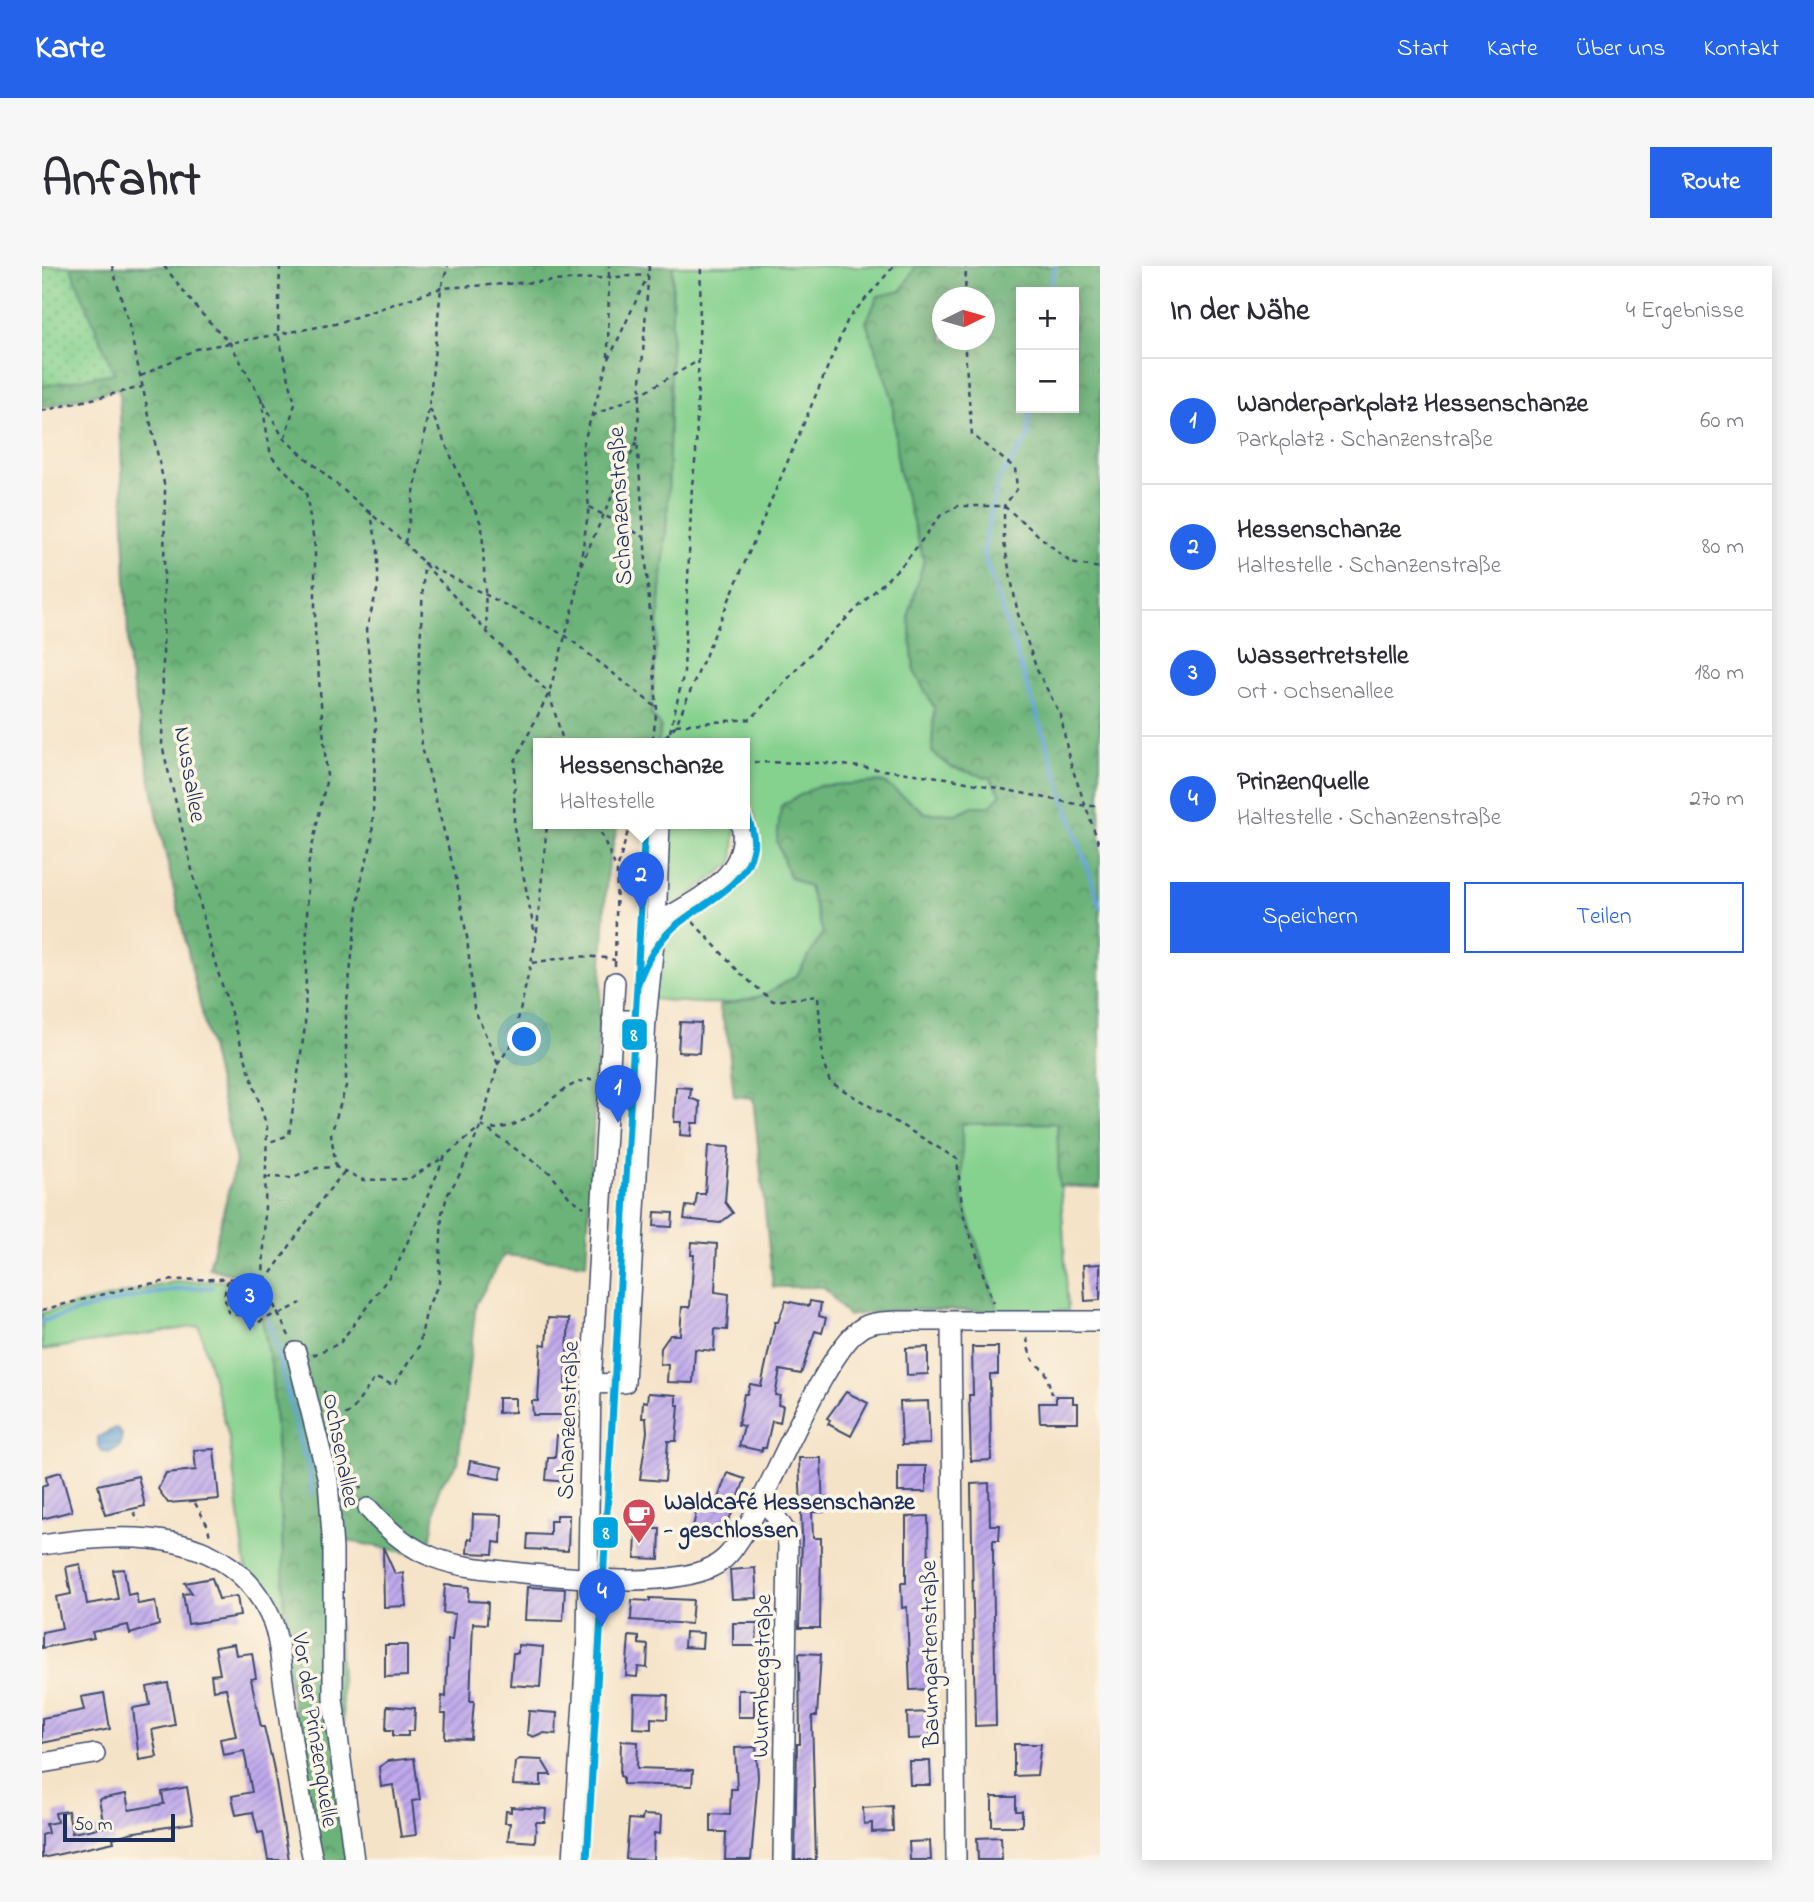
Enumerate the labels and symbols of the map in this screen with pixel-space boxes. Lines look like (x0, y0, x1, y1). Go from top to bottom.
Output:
north arrow (932, 287, 995, 350)
street label: Schanzenstraße (600, 425, 643, 586)
street label: Nussallee (163, 724, 214, 825)
pin: 2 (618, 852, 664, 910)
line badge: 8 (621, 1018, 648, 1051)
your location (507, 1022, 541, 1056)
text: 8 (629, 1023, 638, 1050)
pin: 1 (595, 1065, 641, 1123)
pin: 3 (227, 1273, 273, 1331)
street label: Schanzenstraße (549, 1340, 590, 1500)
street label: Ochsenallee (311, 1391, 368, 1511)
place label: Waldcafé Hessenschanze - geschlossen (663, 1486, 916, 1550)
cafe icon: Waldcafé Hessenschanze - geschlossen (620, 1496, 658, 1545)
line badge: 8 (592, 1516, 619, 1549)
text: 8 (601, 1521, 610, 1548)
street label: Baumgartenstraße (912, 1560, 951, 1749)
pin: 4 (579, 1569, 625, 1627)
street label: Wurmbergstraße (745, 1594, 782, 1758)
street label: Vor der Prinzenquelle (281, 1629, 346, 1831)
scale bar (63, 1811, 175, 1843)

